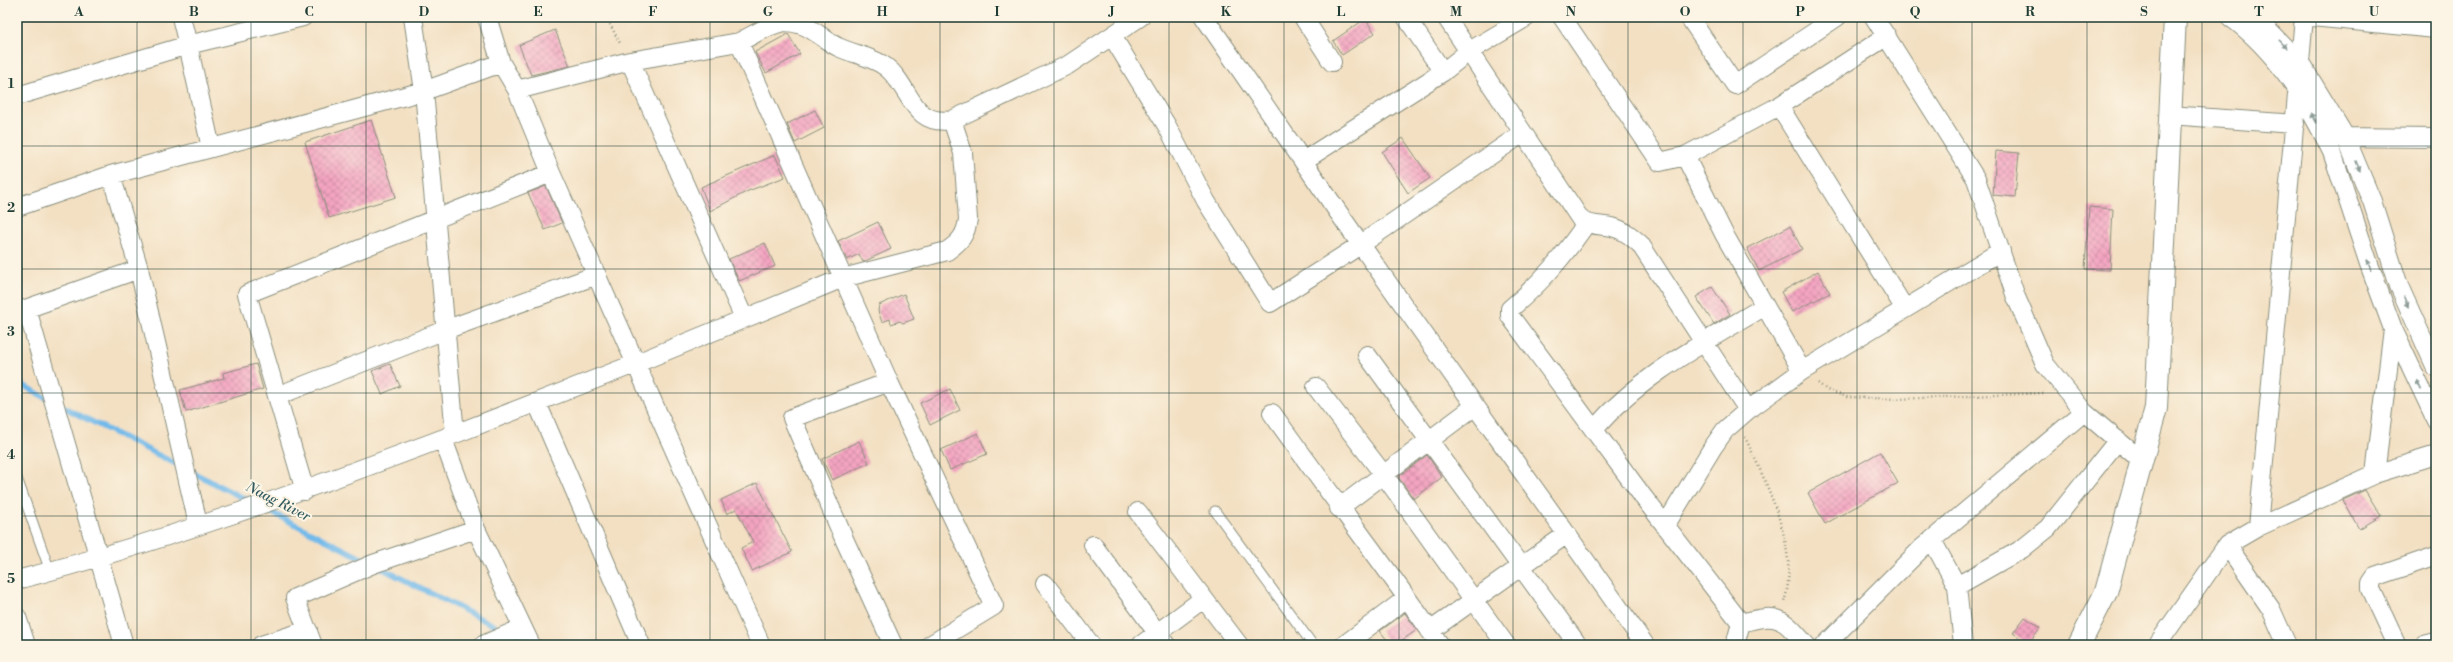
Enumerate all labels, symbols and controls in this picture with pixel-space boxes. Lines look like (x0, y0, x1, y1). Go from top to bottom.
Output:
text: A (73, 4, 84, 20)
text: B (189, 4, 199, 20)
text: C (304, 4, 314, 20)
text: D (419, 4, 429, 20)
text: E (533, 4, 543, 20)
text: F (648, 4, 658, 20)
text: G (763, 4, 774, 20)
text: H (877, 4, 888, 20)
text: I (994, 4, 1000, 20)
text: J (1107, 4, 1115, 20)
text: K (1221, 4, 1232, 20)
text: L (1337, 4, 1346, 20)
text: M (1450, 4, 1462, 20)
text: N (1566, 4, 1577, 20)
text: O (1680, 4, 1691, 20)
text: P (1795, 4, 1805, 20)
text: Q (1910, 4, 1921, 20)
text: R (2025, 4, 2035, 20)
text: S (2140, 4, 2148, 20)
text: T (2254, 4, 2264, 20)
text: U (2369, 4, 2379, 20)
one-way arrow (2278, 39, 2288, 49)
text: 1 (8, 76, 15, 92)
one-way arrow (2311, 112, 2318, 124)
one-way arrow (2355, 161, 2361, 173)
text: 2 (7, 200, 15, 216)
one-way arrow (2366, 259, 2372, 271)
one-way arrow (2404, 296, 2410, 308)
text: 3 (7, 324, 15, 340)
one-way arrow (2416, 380, 2422, 391)
text: 4 (7, 447, 16, 463)
water label: Naag River (242, 478, 314, 526)
text: 5 (7, 571, 15, 587)

